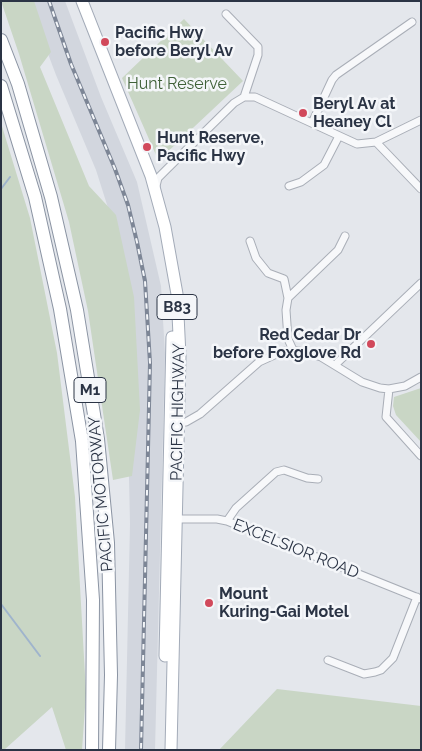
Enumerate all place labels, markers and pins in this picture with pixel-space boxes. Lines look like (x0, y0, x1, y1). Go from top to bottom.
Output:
place label: Pacific Hwy before Beryl Av (115, 23, 233, 61)
marker: Pacific Hwy before Beryl Av (99, 36, 111, 48)
place label: Beryl Av at Heaney Cl (313, 94, 395, 132)
marker: Beryl Av at Heaney Cl (297, 107, 309, 119)
place label: Hunt Reserve, Pacific Hwy (157, 128, 264, 166)
marker: Hunt Reserve, Pacific Hwy (141, 141, 153, 153)
place label: Red Cedar Dr before Foxglove Rd (213, 325, 361, 363)
marker: Red Cedar Dr before Foxglove Rd (365, 338, 377, 350)
place label: Mount Kuring-Gai Motel (219, 584, 349, 622)
marker: Mount Kuring-Gai Motel (203, 597, 215, 609)

